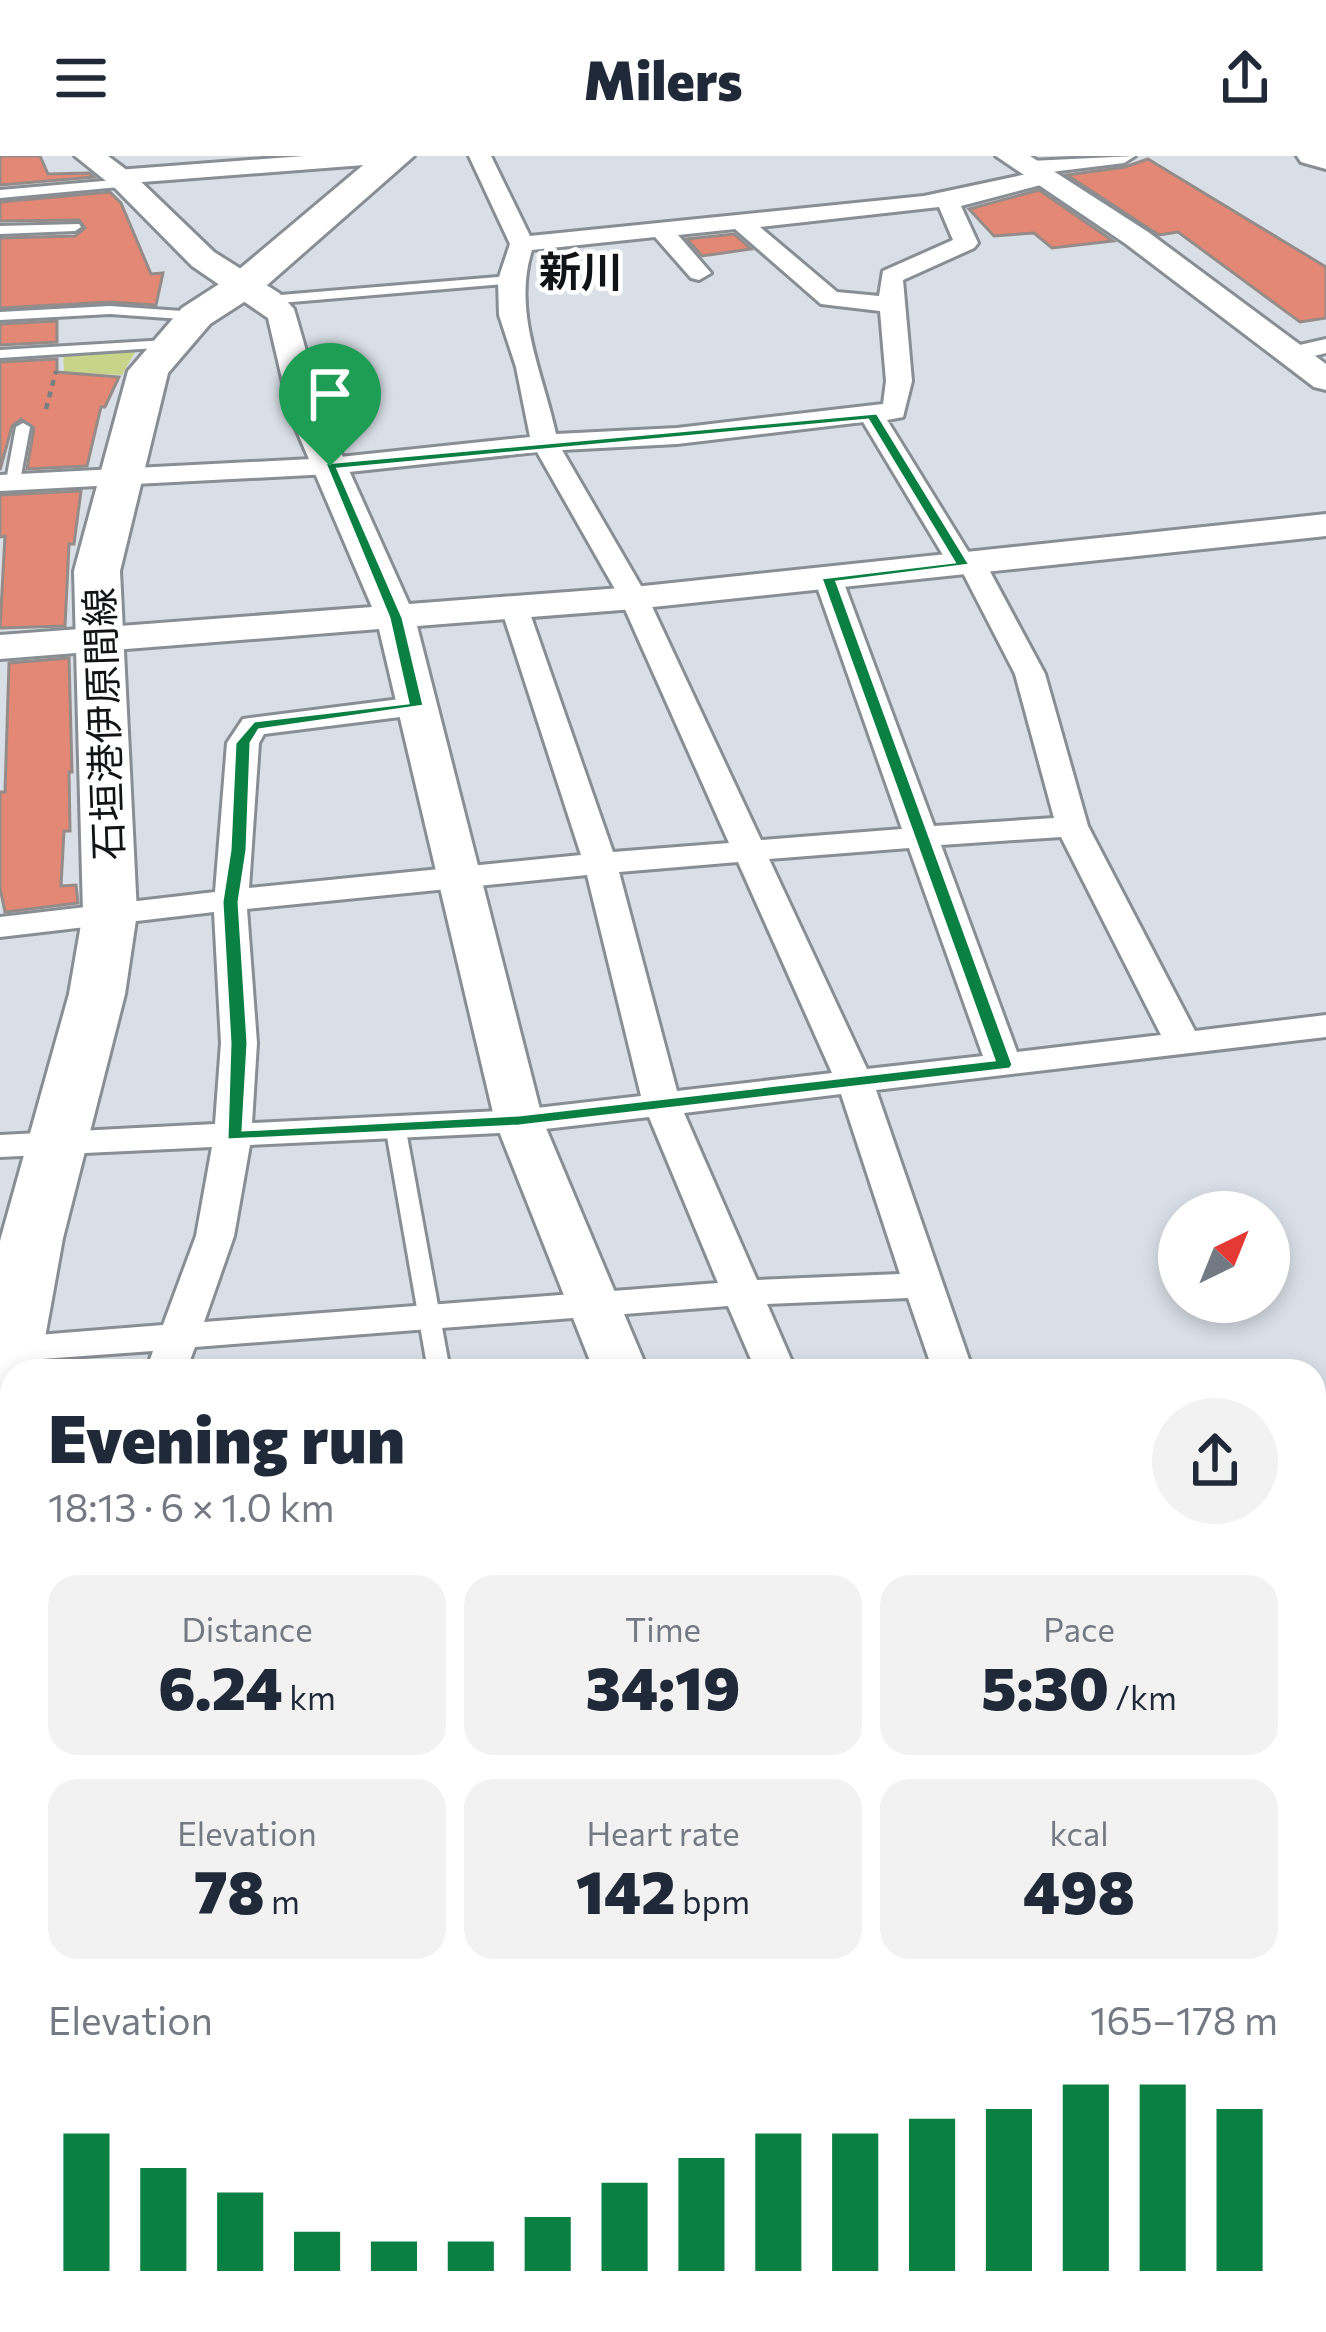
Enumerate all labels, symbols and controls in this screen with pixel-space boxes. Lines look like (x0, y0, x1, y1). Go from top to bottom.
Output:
icon: menu (48, 45, 114, 111)
text: Milers (583, 45, 743, 111)
icon: share (1212, 45, 1278, 111)
district label: 新川 (539, 244, 623, 296)
pin (279, 343, 381, 466)
icon: arrive (297, 361, 363, 427)
street label: 石垣港伊原間線 (73, 587, 131, 861)
north arrow (1158, 1191, 1290, 1323)
map controls (1158, 1191, 1290, 1323)
text: Evening run (48, 1396, 405, 1477)
button: share (1152, 1398, 1278, 1524)
text: 18:13 · 6 × 1.0 km (48, 1482, 335, 1530)
text: Distance (181, 1608, 313, 1649)
text: Time (625, 1608, 701, 1649)
text: Pace (1043, 1608, 1115, 1649)
text: 6.24 (158, 1649, 283, 1722)
text: 34:19 (586, 1649, 740, 1722)
text: 5:30 (981, 1649, 1109, 1722)
text: km (283, 1676, 336, 1717)
text: /km (1109, 1676, 1177, 1717)
text: Elevation (177, 1812, 317, 1853)
text: Heart rate (586, 1812, 740, 1853)
text: kcal (1049, 1812, 1109, 1853)
text: 78 (194, 1853, 265, 1926)
text: 142 (576, 1853, 676, 1926)
text: 498 (1023, 1853, 1135, 1926)
text: m (265, 1880, 300, 1921)
text: bpm (676, 1880, 750, 1921)
text: Elevation (48, 1995, 213, 2043)
text: 165–178 m (1090, 1995, 1278, 2043)

